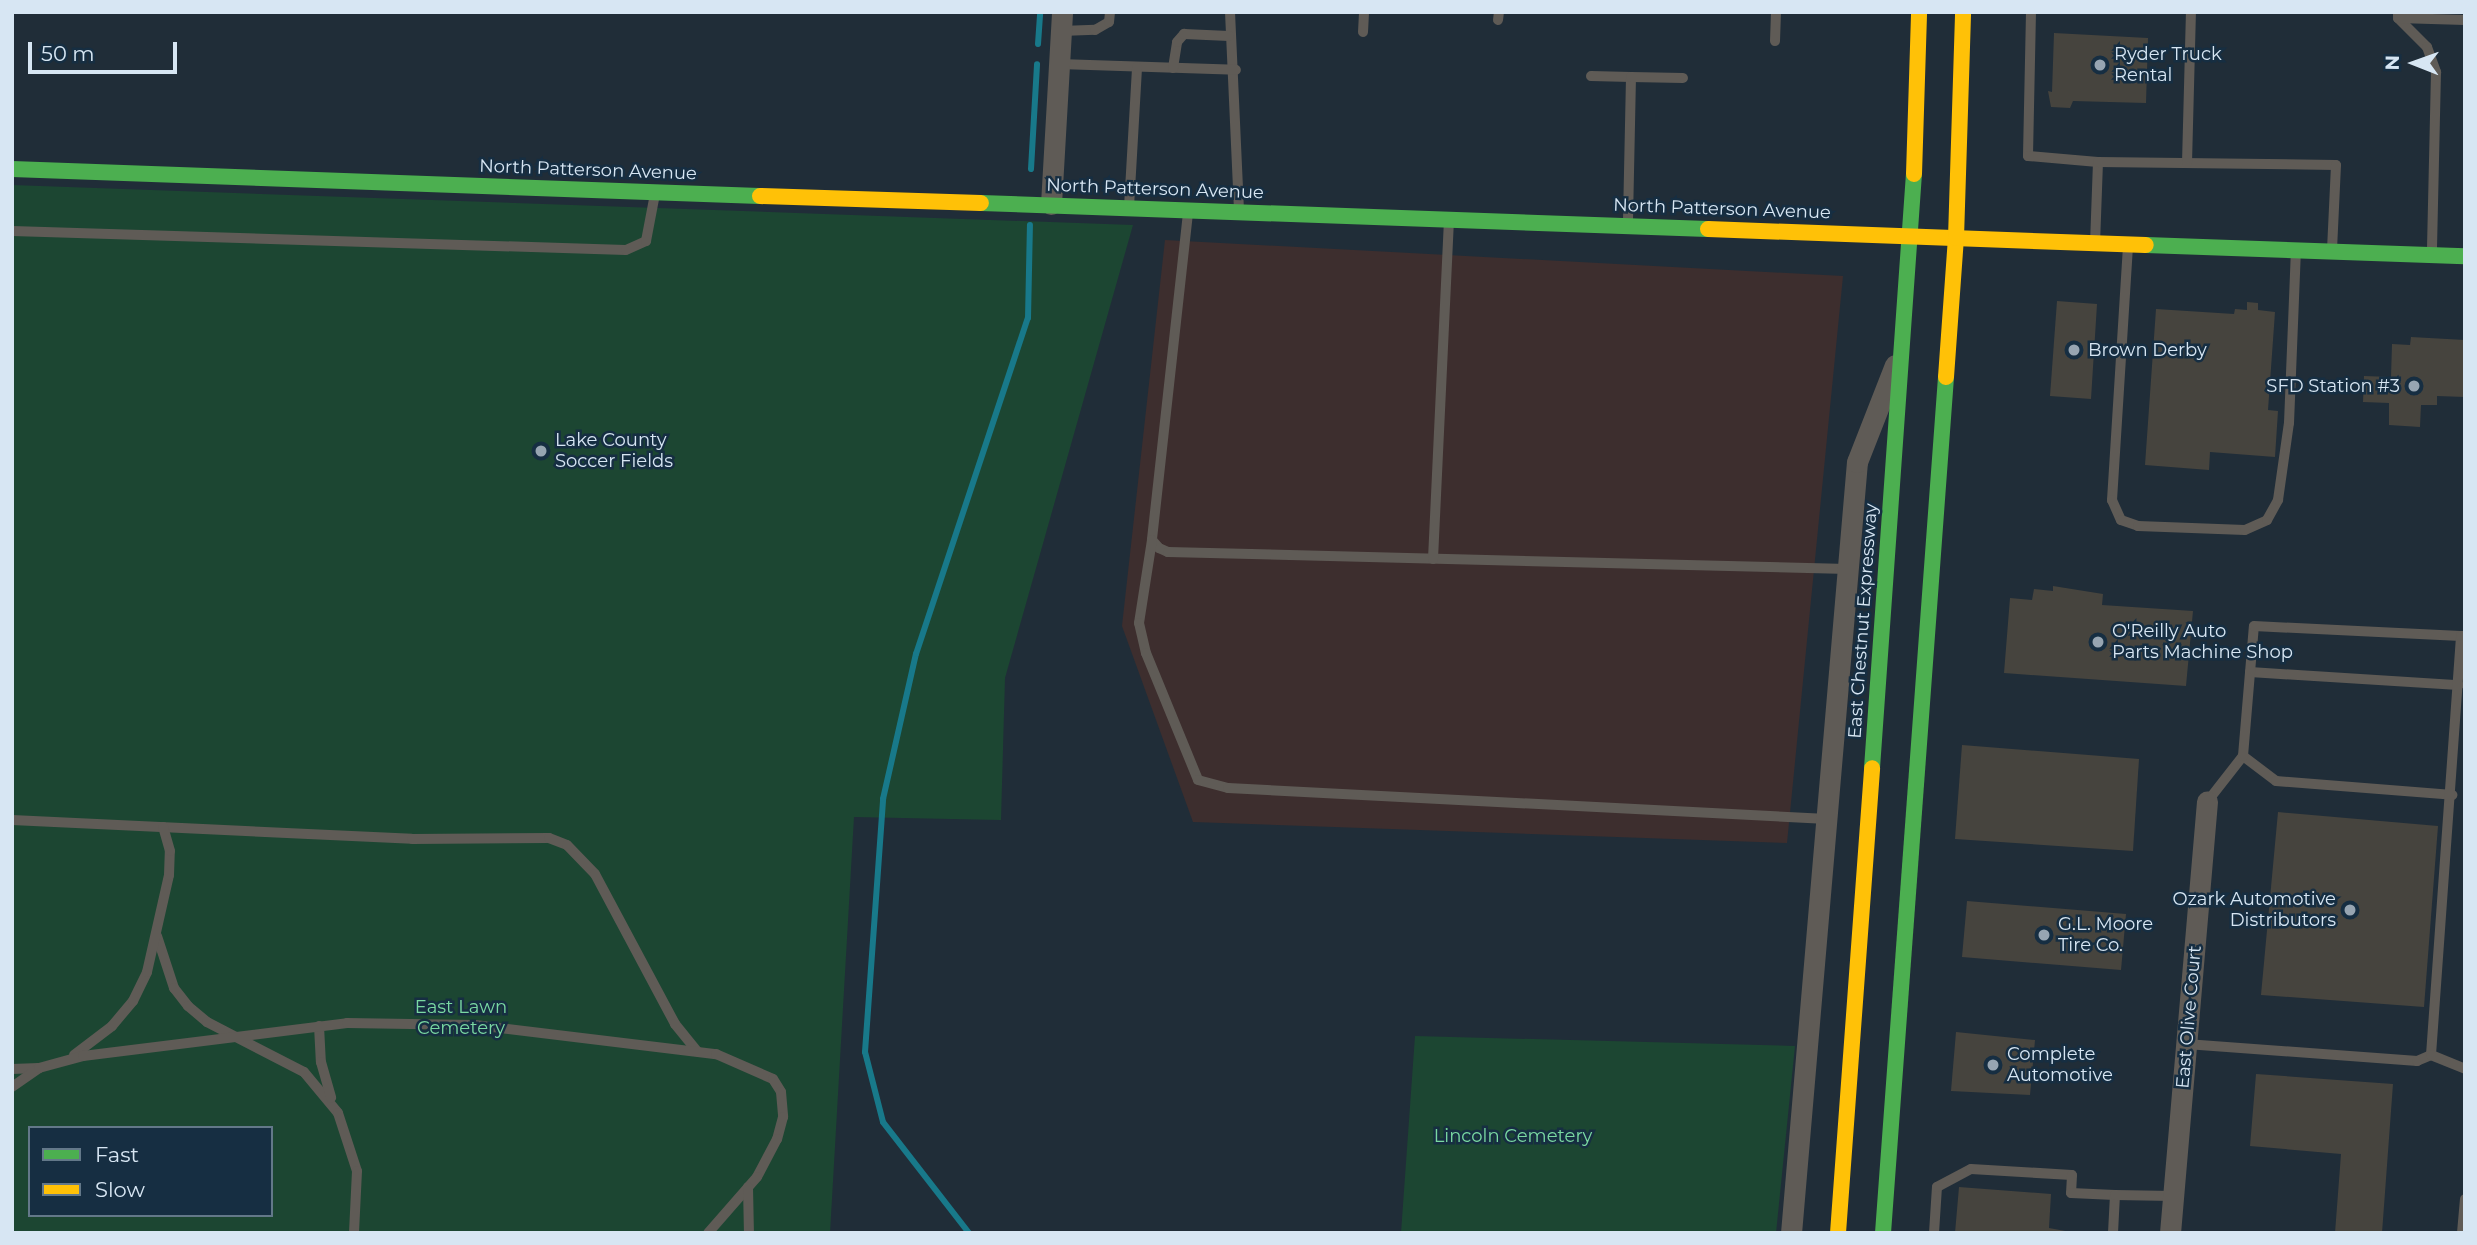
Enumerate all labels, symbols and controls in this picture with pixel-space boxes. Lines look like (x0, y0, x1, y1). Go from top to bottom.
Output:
scale bar (32, 28, 180, 72)
north arrow (2379, 28, 2449, 98)
text: 50 m (41, 41, 95, 66)
place label: Ryder Truck Rental (2114, 44, 2222, 86)
text: N (2381, 55, 2404, 71)
marker: Ryder Truck Rental (2092, 57, 2108, 73)
street label: North Patterson Avenue (479, 155, 697, 185)
street label: North Patterson Avenue (1046, 174, 1264, 204)
street label: North Patterson Avenue (1613, 194, 1831, 224)
place label: Brown Derby (2088, 339, 2207, 361)
marker: Brown Derby (2066, 342, 2082, 358)
place label: SFD Station #3 (2266, 375, 2400, 397)
marker: SFD Station #3 (2406, 378, 2422, 394)
place label: Lake County Soccer Fields (555, 430, 673, 472)
marker: Lake County Soccer Fields (533, 443, 549, 459)
street label: East Chestnut Expressway (1844, 503, 1882, 739)
place label: O'Reilly Auto Parts Machine Shop (2112, 621, 2293, 664)
marker: O'Reilly Auto Parts Machine Shop (2090, 634, 2106, 650)
place label: Ozark Automotive Distributors (2173, 889, 2336, 932)
marker: Ozark Automotive Distributors (2342, 902, 2358, 918)
place label: G.L. Moore Tire Co. (2058, 914, 2153, 956)
marker: G.L. Moore Tire Co. (2036, 927, 2052, 943)
street label: East Olive Court (2172, 944, 2206, 1090)
park label: East Lawn Cemetery (415, 997, 507, 1040)
place label: Complete Automotive (2007, 1044, 2113, 1086)
marker: Complete Automotive (1985, 1057, 2001, 1073)
park label: Lincoln Cemetery (1434, 1125, 1592, 1147)
legend (28, 1126, 273, 1217)
text: Fast (95, 1142, 139, 1167)
text: Slow (95, 1177, 145, 1202)

